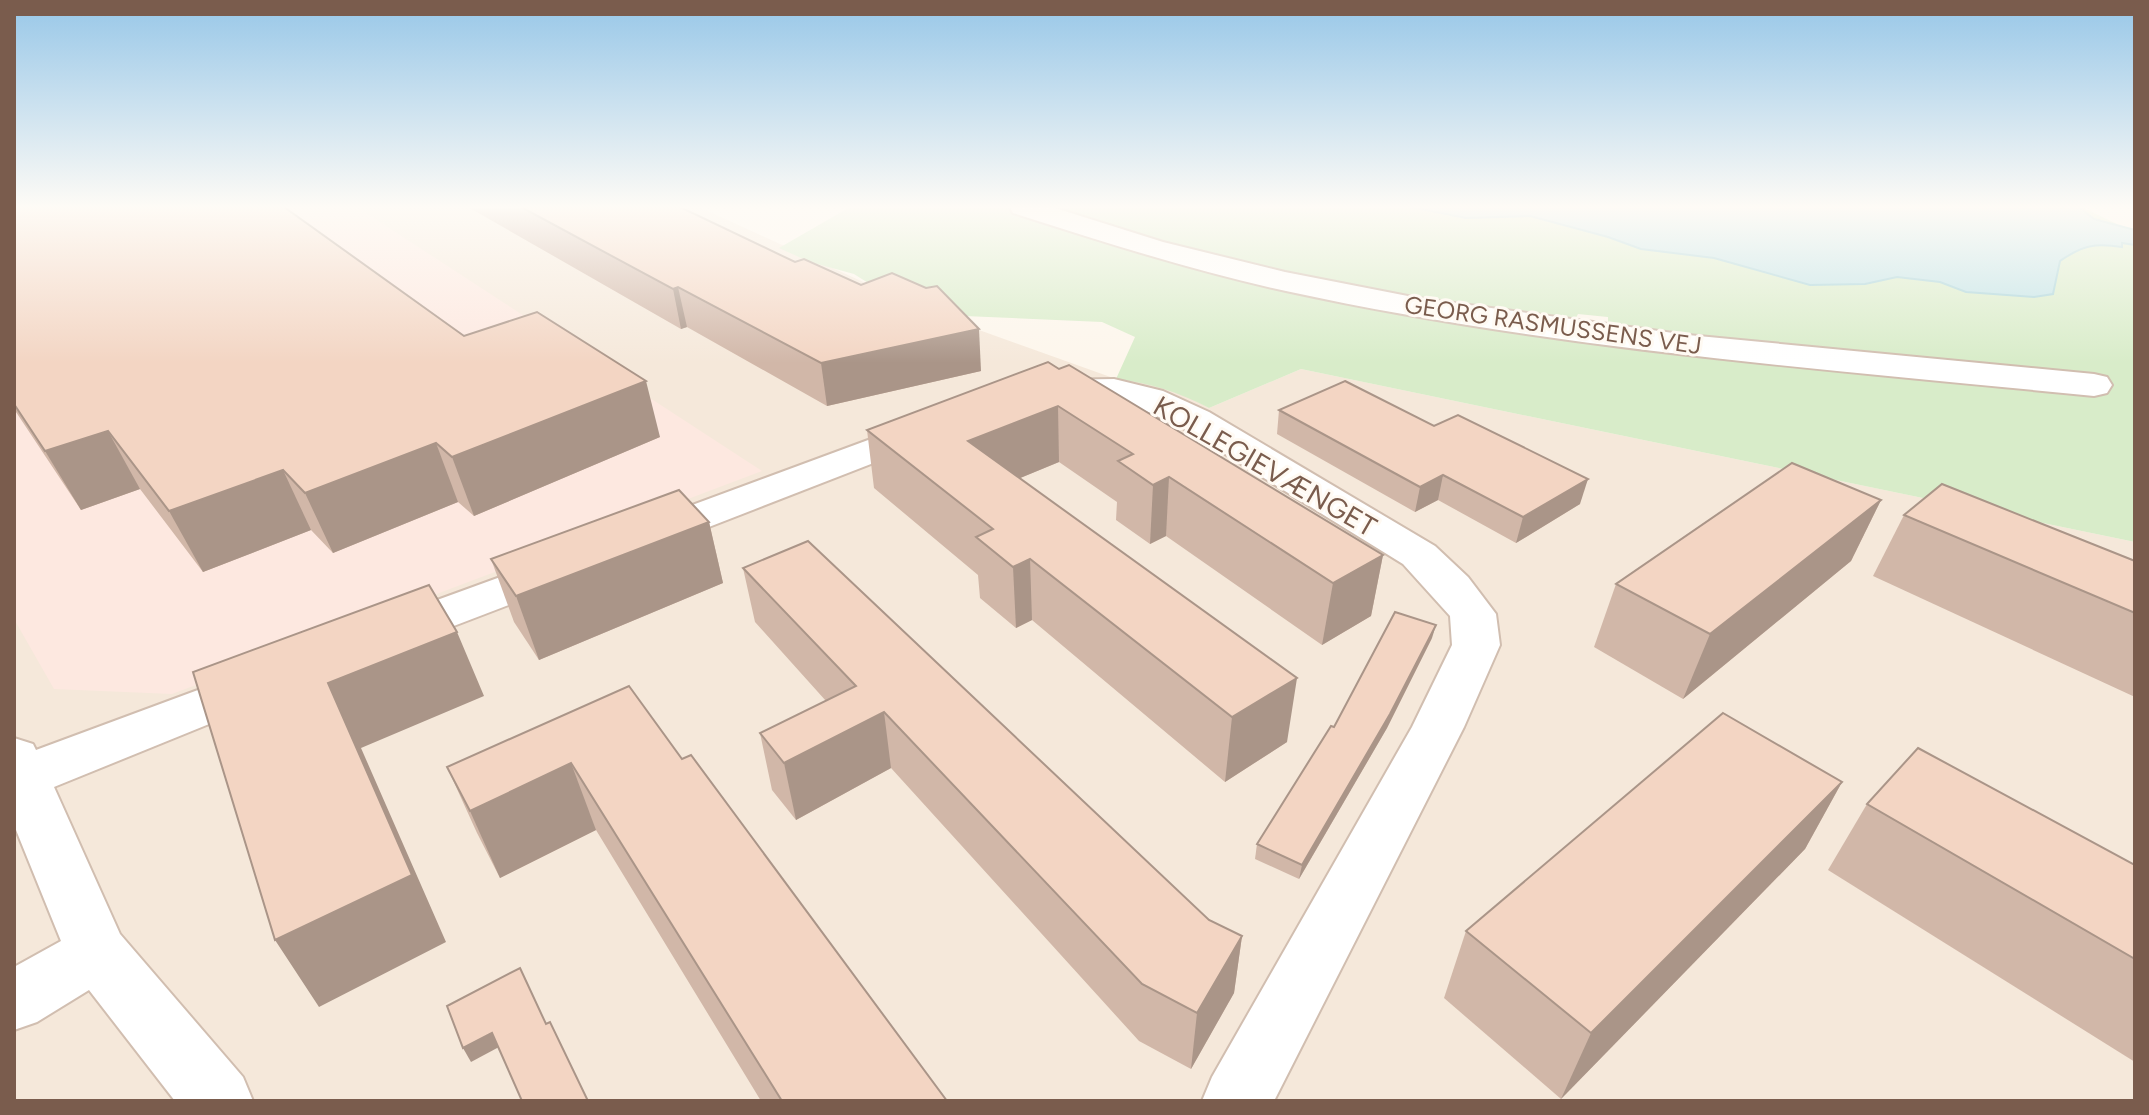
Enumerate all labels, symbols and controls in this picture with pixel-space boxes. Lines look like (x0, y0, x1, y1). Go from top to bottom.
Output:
street label: GEORG RASMUSSENS VEJ (1403, 290, 1703, 360)
street label: KOLLEGIEVÆNGET (1147, 388, 1383, 544)

